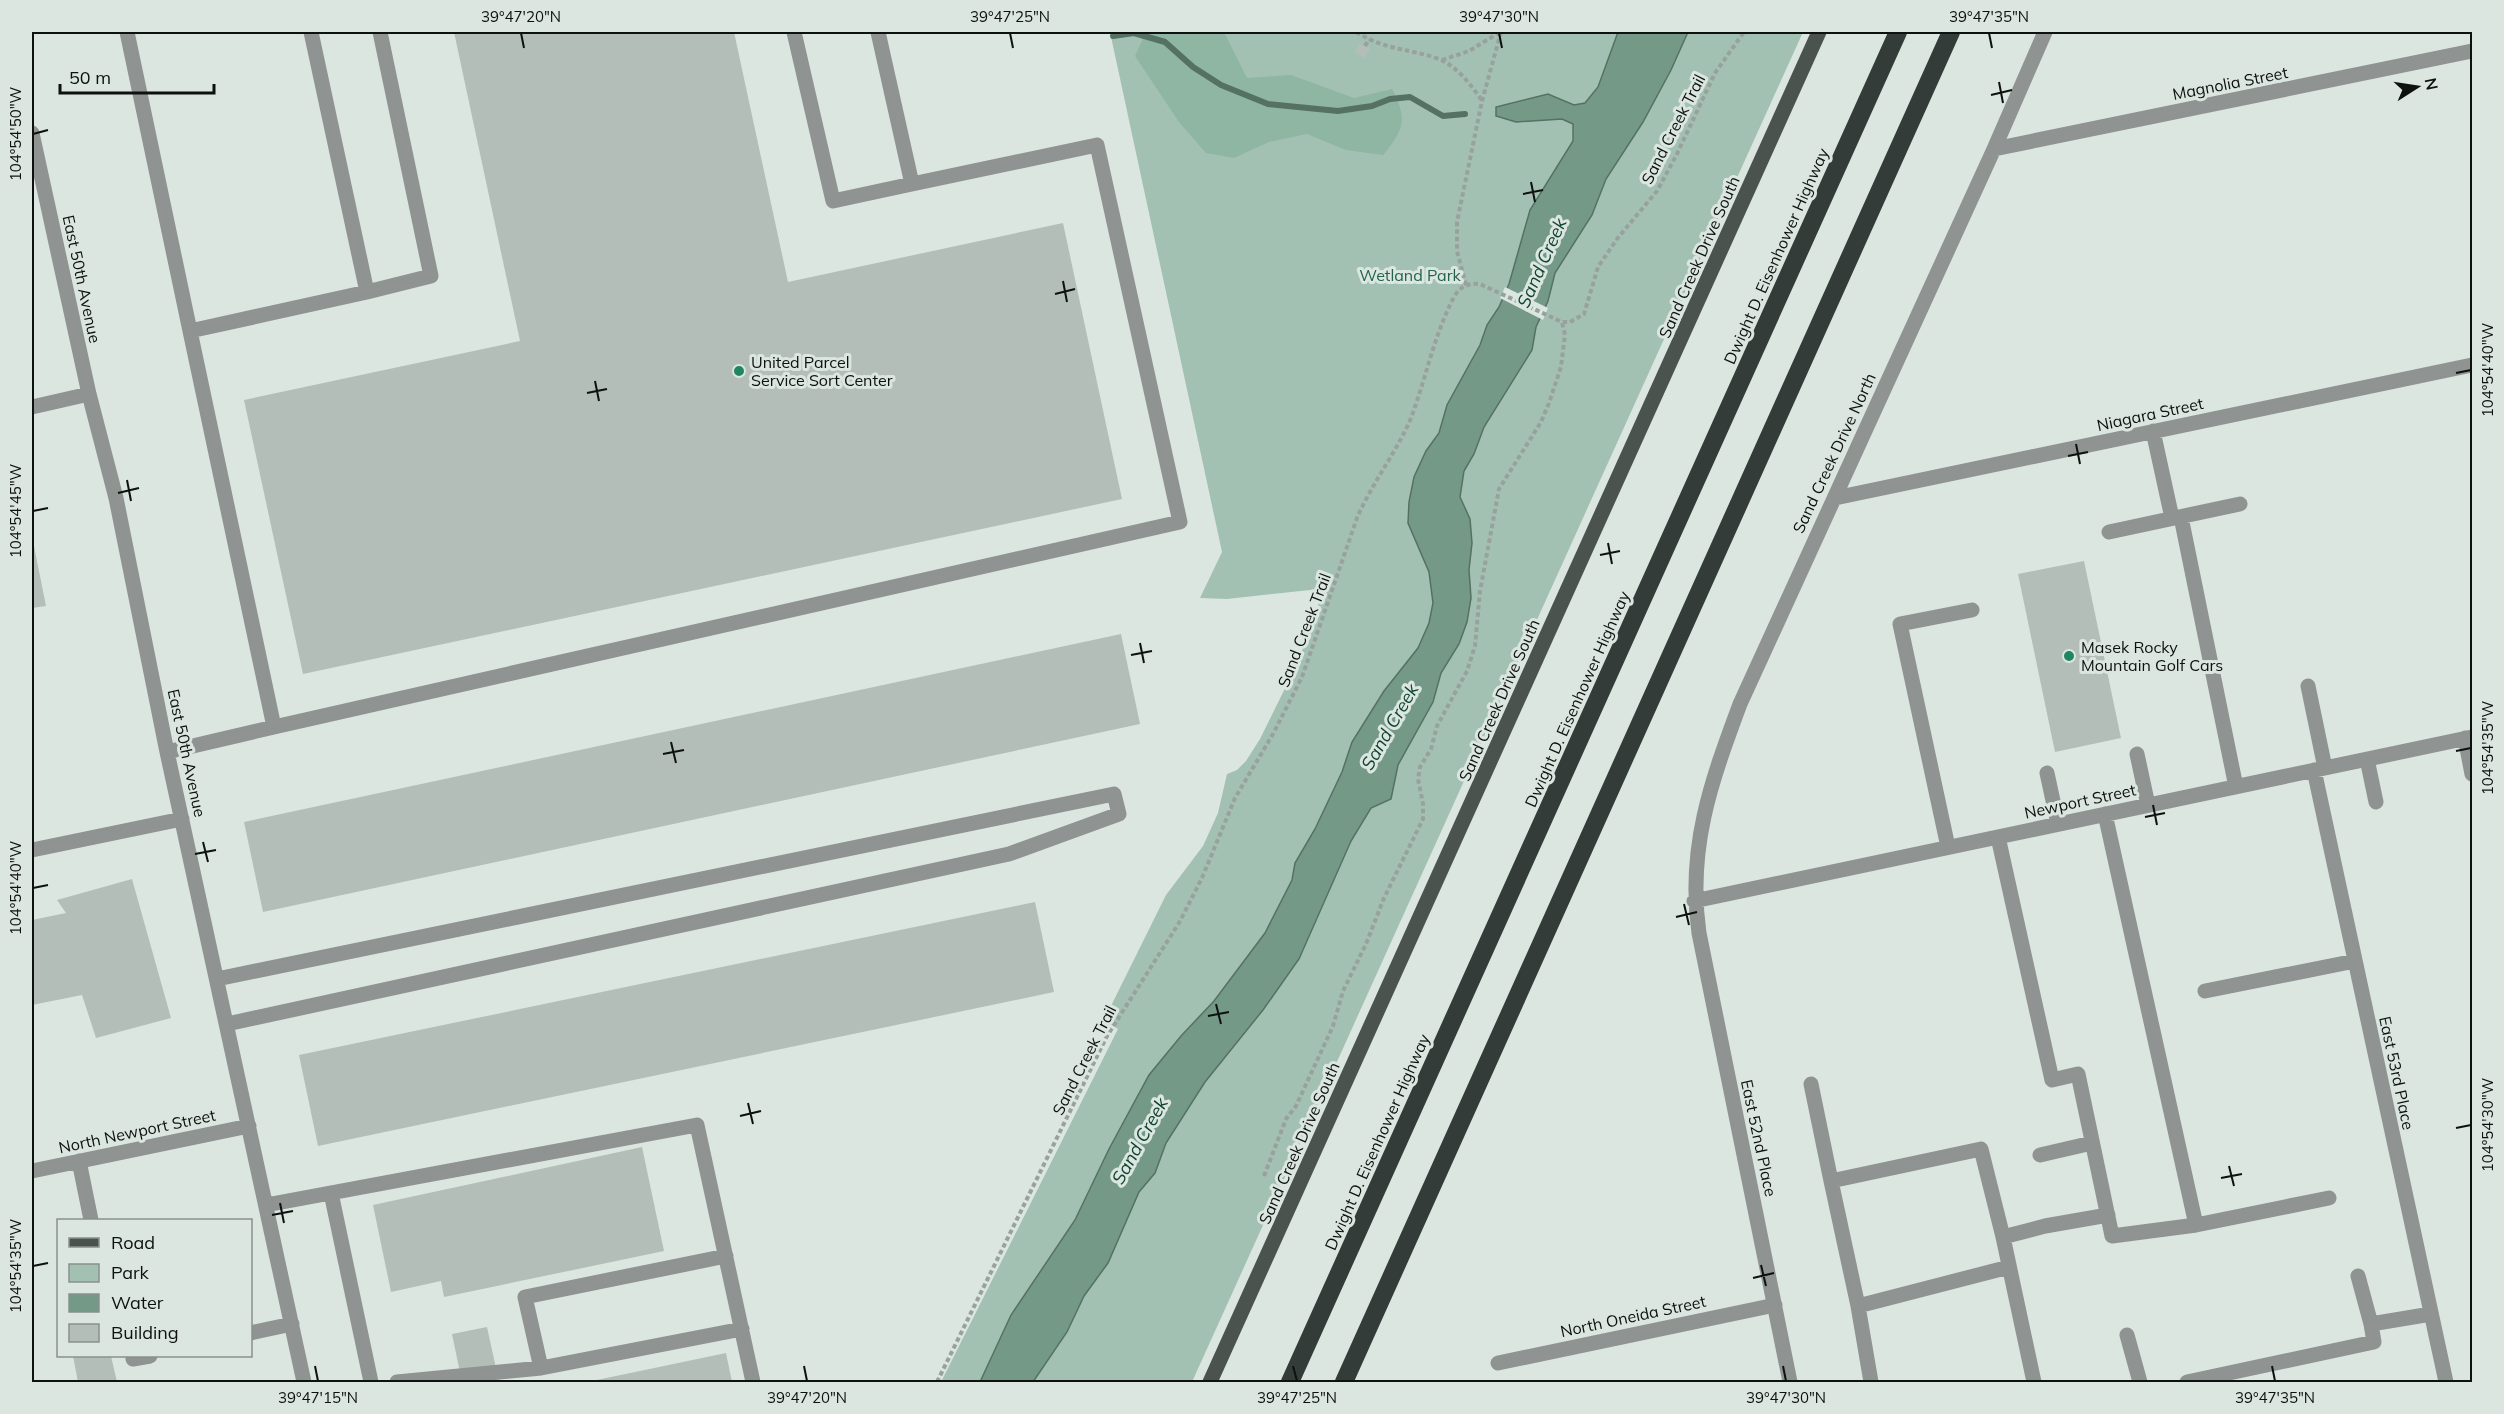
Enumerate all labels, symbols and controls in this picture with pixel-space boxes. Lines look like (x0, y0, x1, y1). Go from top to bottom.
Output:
text: 39°47'20"N (481, 7, 561, 26)
text: 39°47'25"N (970, 7, 1050, 26)
text: 39°47'30"N (1459, 7, 1539, 26)
text: 39°47'35"N (1949, 7, 2029, 26)
scale bar (60, 57, 214, 95)
north arrow (2387, 57, 2447, 117)
street label: Magnolia Street (2171, 62, 2290, 104)
text: 50 m (69, 66, 111, 89)
street label: Sand Creek Trail (1637, 71, 1709, 187)
text: N (2421, 76, 2443, 92)
text: 104°54'50"W (6, 86, 25, 181)
street label: Dwight D. Eisenhower Highway (1719, 144, 1833, 367)
street label: Sand Creek Drive South (1654, 173, 1744, 341)
street label: East 50th Avenue (59, 213, 105, 345)
water label: Sand Creek (1512, 214, 1572, 311)
park label: Wetland Park (1359, 265, 1461, 285)
text: 104°54'40"W (2478, 322, 2497, 417)
place label: United Parcel Service Sort Center (751, 352, 893, 390)
marker: United Parcel Service Sort Center (732, 364, 746, 378)
street label: Sand Creek Drive North (1788, 370, 1880, 536)
street label: Niagara Street (2095, 393, 2205, 435)
text: 104°54'45"W (6, 463, 25, 558)
street label: Sand Creek Trail (1273, 570, 1335, 690)
street label: Dwight D. Eisenhower Highway (1520, 587, 1634, 810)
street label: Sand Creek Drive South (1454, 616, 1544, 784)
place label: Masek Rocky Mountain Golf Cars (2081, 637, 2223, 675)
marker: Masek Rocky Mountain Golf Cars (2062, 649, 2076, 663)
water label: Sand Creek (1356, 679, 1424, 774)
street label: East 50th Avenue (164, 687, 210, 819)
text: 104°54'35"W (2478, 700, 2497, 795)
street label: Newport Street (2022, 779, 2138, 823)
text: 104°54'40"W (6, 840, 25, 935)
street label: Sand Creek Trail (1048, 1002, 1120, 1118)
street label: East 53rd Place (2375, 1014, 2419, 1132)
street label: Dwight D. Eisenhower Highway (1320, 1030, 1434, 1253)
street label: Sand Creek Drive South (1254, 1059, 1344, 1227)
text: 104°54'30"W (2478, 1077, 2497, 1172)
street label: East 52nd Place (1737, 1078, 1781, 1198)
water label: Sand Creek (1106, 1093, 1173, 1188)
street label: North Newport Street (57, 1105, 218, 1157)
text: 104°54'35"W (6, 1218, 25, 1313)
legend (57, 1219, 252, 1357)
text: Road (111, 1231, 155, 1254)
text: Park (111, 1261, 150, 1284)
text: Water (111, 1291, 164, 1314)
street label: North Oneida Street (1558, 1291, 1708, 1341)
text: Building (111, 1321, 179, 1344)
text: 39°47'15"N (278, 1388, 358, 1407)
text: 39°47'20"N (767, 1388, 847, 1407)
text: 39°47'25"N (1257, 1388, 1337, 1407)
text: 39°47'30"N (1746, 1388, 1826, 1407)
text: 39°47'35"N (2235, 1388, 2315, 1407)

